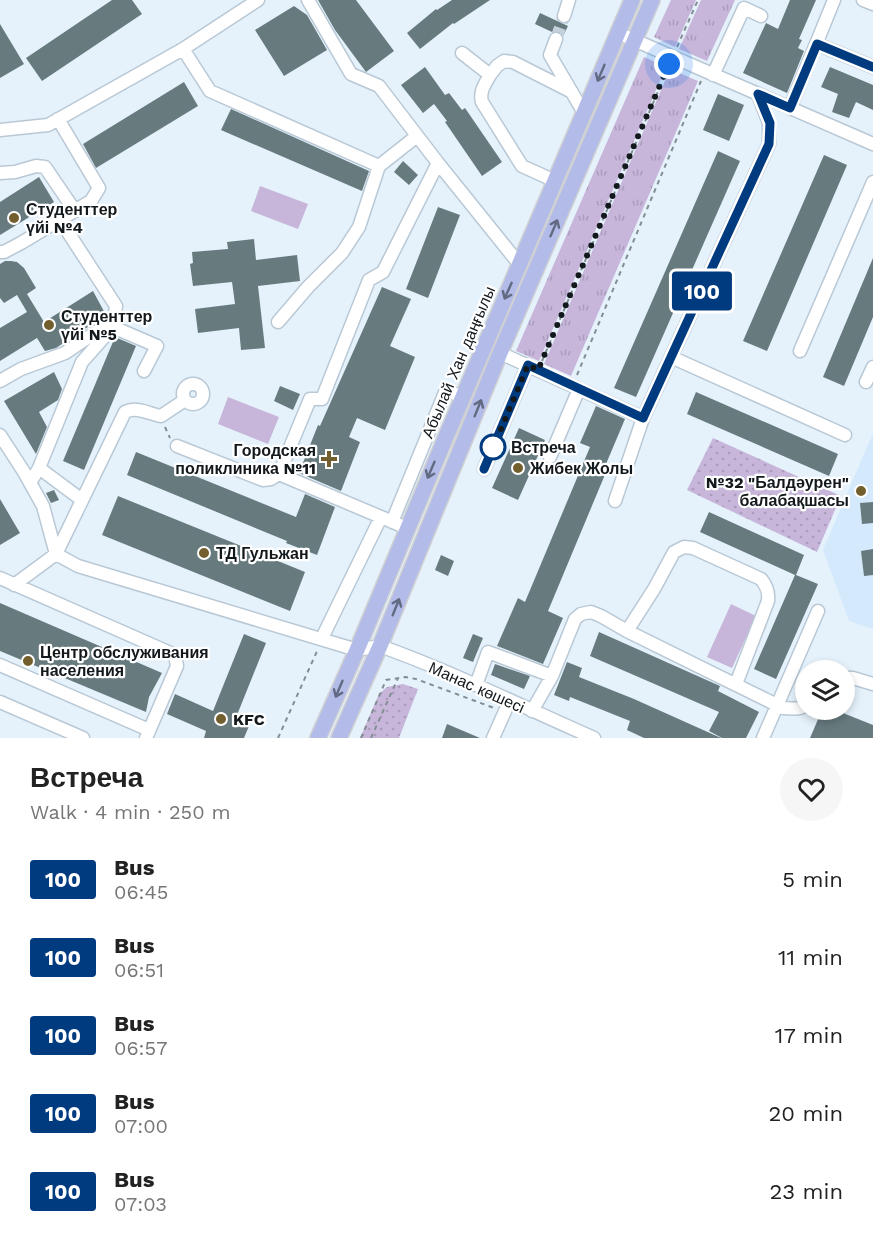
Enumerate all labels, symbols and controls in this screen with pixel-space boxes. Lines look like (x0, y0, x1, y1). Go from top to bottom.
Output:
your location (654, 49, 684, 79)
one-way arrow (595, 63, 606, 82)
place label: Студенттер үйі №4 (26, 200, 118, 237)
marker: Студенттер үйі №4 (7, 211, 21, 225)
one-way arrow (549, 219, 560, 238)
line badge: 100 (668, 272, 736, 310)
text: 100 (684, 279, 720, 304)
one-way arrow (502, 282, 513, 300)
street label: Абылай Хан даңғылы (418, 283, 499, 441)
place label: Студенттер үйі №5 (61, 307, 153, 344)
marker: Студенттер үйі №5 (42, 318, 56, 332)
one-way arrow (473, 399, 484, 417)
marker: Встреча (480, 434, 506, 460)
place label: Встреча (511, 438, 576, 457)
place label: Городская поликлиника №11 (175, 441, 316, 478)
marker: Городская поликлиника №11 (320, 450, 338, 468)
place label: Жибек Жолы (529, 459, 633, 478)
one-way arrow (425, 461, 436, 479)
marker: Жибек Жолы (511, 461, 525, 475)
place label: №32 "Балдәурен" балабақшасы (706, 473, 849, 510)
marker: №32 "Балдәурен" балабақшасы (854, 484, 868, 498)
place label: ТД Гульжан (216, 544, 309, 563)
marker: ТД Гульжан (197, 546, 211, 560)
one-way arrow (391, 599, 402, 617)
place label: Центр обслуживания населения (40, 643, 209, 680)
marker: Центр обслуживания населения (21, 654, 35, 668)
street label: Манас көшесі (426, 658, 528, 717)
map controls (795, 660, 855, 720)
button: layers (795, 660, 855, 720)
one-way arrow (333, 679, 344, 697)
place label: KFC (233, 710, 265, 729)
marker: KFC (214, 712, 228, 726)
button: heart (780, 758, 843, 821)
text: Встреча (30, 761, 143, 794)
text: Walk · 4 min · 250 m (30, 800, 231, 824)
text: Bus (114, 855, 154, 880)
text: 100 (45, 867, 81, 892)
text: 5 min (782, 867, 843, 892)
text: 06:45 (114, 880, 168, 904)
text: Bus (114, 933, 154, 958)
text: 100 (45, 945, 81, 970)
text: 11 min (778, 945, 843, 970)
text: 06:51 (114, 958, 164, 982)
text: Bus (114, 1011, 154, 1036)
text: 100 (45, 1023, 81, 1048)
text: 17 min (775, 1023, 843, 1048)
text: 06:57 (114, 1036, 167, 1060)
text: Bus (114, 1089, 154, 1114)
text: 100 (45, 1101, 81, 1126)
text: 20 min (769, 1101, 843, 1126)
text: 07:00 (114, 1114, 168, 1138)
text: Bus (114, 1167, 154, 1192)
text: 100 (45, 1179, 81, 1204)
text: 23 min (769, 1179, 843, 1204)
text: 07:03 (114, 1192, 167, 1216)

